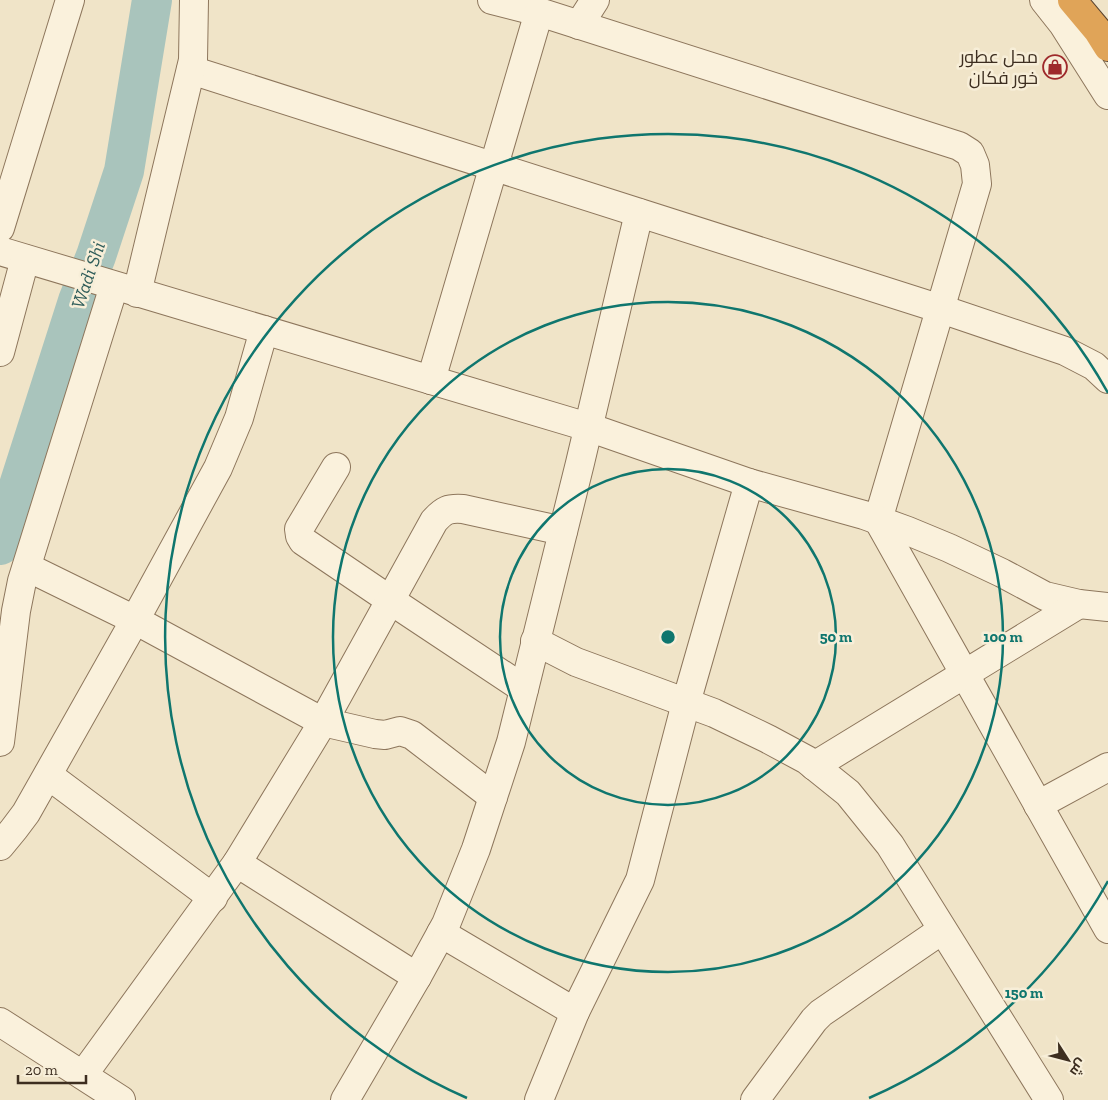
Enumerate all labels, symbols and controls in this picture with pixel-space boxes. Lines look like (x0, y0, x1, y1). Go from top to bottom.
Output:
place label: محل عطور خور فكان (959, 46, 1038, 89)
shop icon: محل عطور خور فكان (1042, 54, 1068, 80)
water label: Wadi Shi (66, 238, 110, 311)
centre of rings (659, 628, 677, 646)
text: 50 m (820, 628, 852, 646)
text: 100 m (983, 628, 1023, 646)
text: 150 m (1005, 984, 1043, 1002)
north arrow (1043, 1035, 1093, 1085)
scale bar (18, 1052, 85, 1084)
text: ش (1066, 1055, 1090, 1080)
text: 20 m (25, 1061, 58, 1079)

